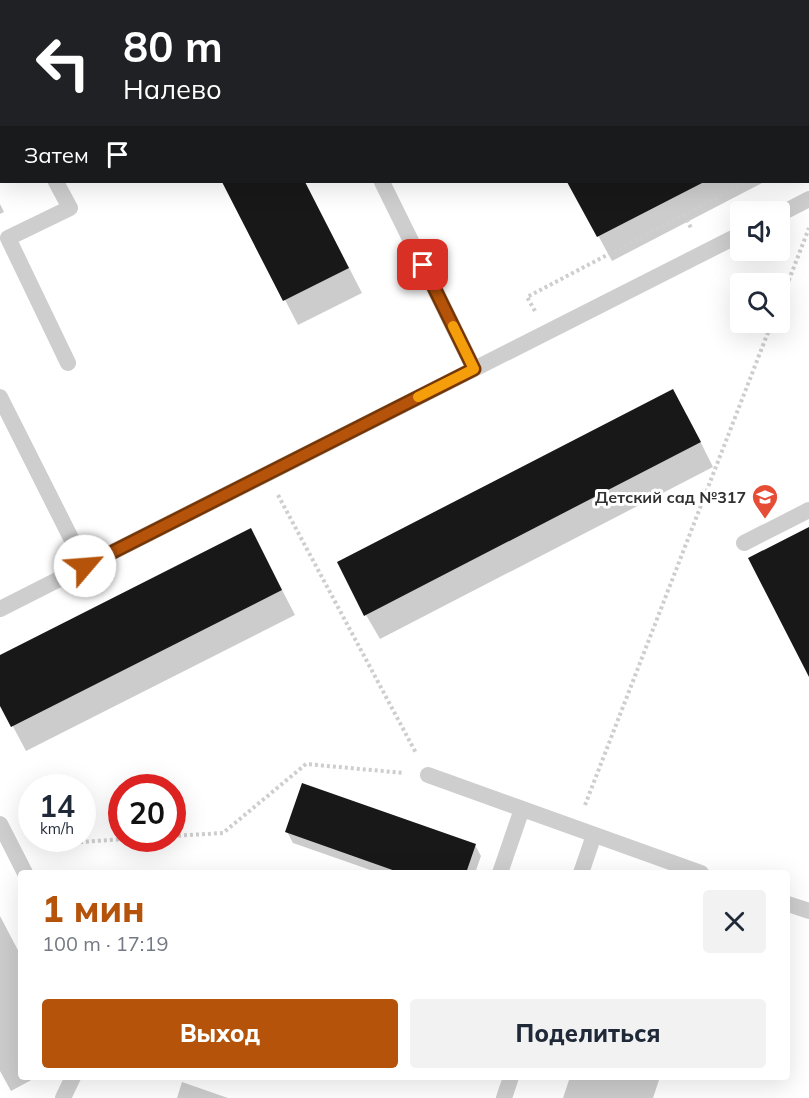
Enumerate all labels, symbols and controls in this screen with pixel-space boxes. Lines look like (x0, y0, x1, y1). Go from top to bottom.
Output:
text: 80 m (123, 20, 223, 73)
icon: left (24, 24, 102, 102)
text: Налево (123, 72, 222, 106)
icon: arrive (101, 138, 134, 171)
text: Затем (24, 141, 89, 169)
map controls (730, 201, 790, 333)
button: sound (730, 201, 790, 261)
pin (397, 239, 448, 290)
icon: arrive (406, 248, 439, 281)
button: search (730, 273, 790, 333)
school or university icon: Детский сад №317 (750, 482, 780, 520)
place label: Детский сад №317 (595, 487, 746, 507)
position arrow (53, 534, 117, 598)
speed limit sign: 20 (108, 774, 186, 852)
text: 14 (39, 787, 75, 825)
text: km/h (40, 819, 74, 838)
text: 1 мин (42, 886, 145, 931)
button: close (703, 890, 766, 953)
text: 100 m · 17:19 (42, 931, 168, 956)
button: Выход (42, 999, 398, 1068)
button: Поделиться (410, 999, 766, 1068)

